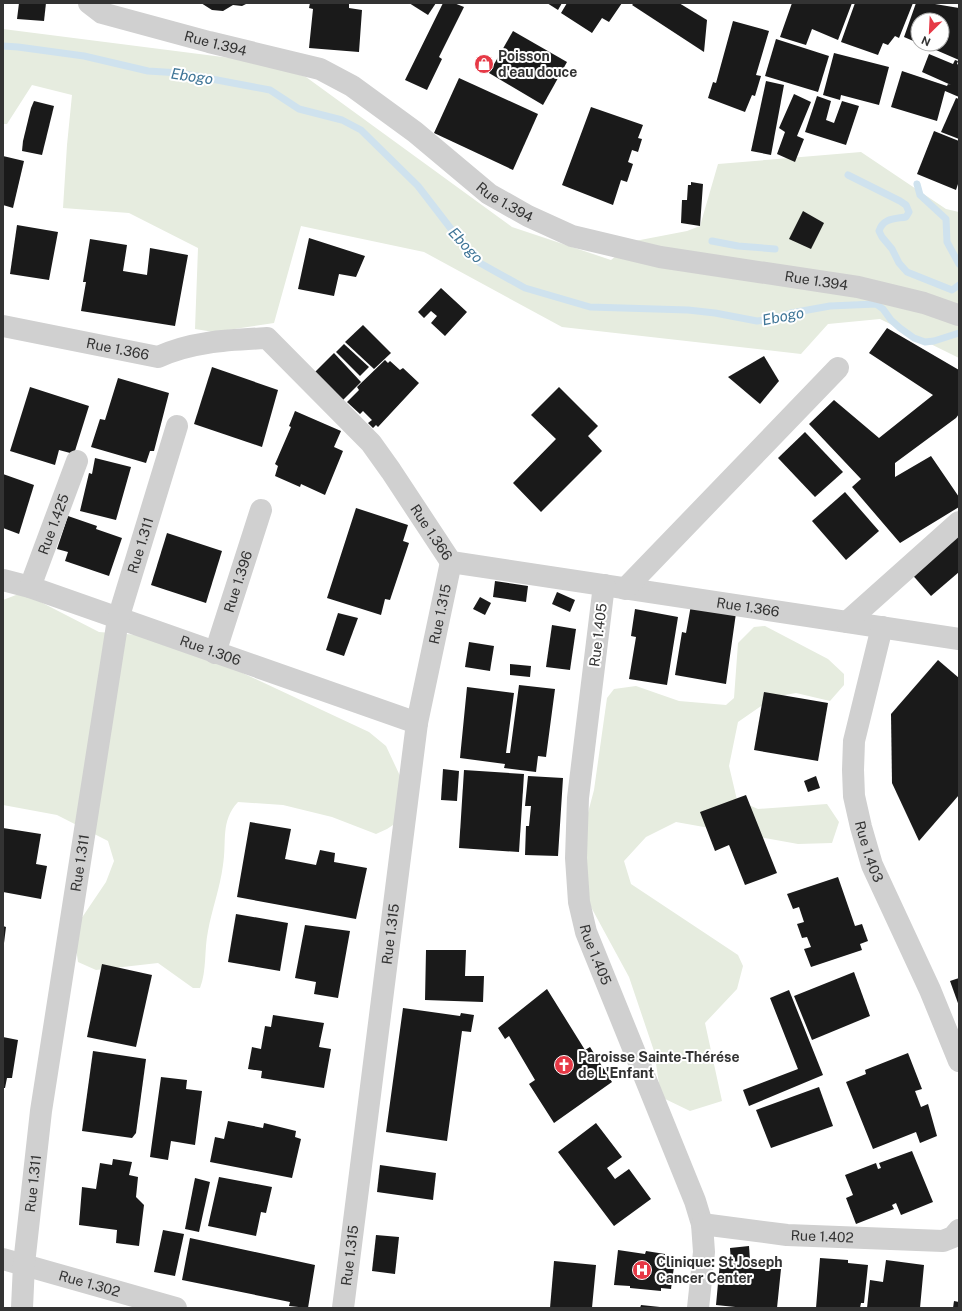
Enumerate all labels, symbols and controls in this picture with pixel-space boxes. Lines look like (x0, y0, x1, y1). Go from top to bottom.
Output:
north arrow (910, 12, 950, 52)
street label: Rue 1.394 (183, 28, 249, 59)
text: N (920, 34, 932, 48)
place label: Poisson d'eau douce (498, 48, 577, 80)
shop icon: Poisson d'eau douce (473, 53, 495, 75)
water label: Ebogo (170, 65, 214, 87)
street label: Rue 1.394 (473, 179, 536, 225)
water label: Ebogo (445, 224, 487, 266)
street label: Rue 1.394 (784, 268, 849, 293)
water label: Ebogo (761, 304, 805, 328)
street label: Rue 1.366 (85, 335, 151, 363)
street label: Rue 1.425 (35, 492, 72, 557)
street label: Rue 1.366 (407, 501, 456, 563)
street label: Rue 1.311 (124, 515, 157, 575)
street label: Rue 1.396 (221, 549, 255, 614)
street label: Rue 1.315 (426, 582, 454, 646)
street label: Rue 1.366 (715, 594, 781, 620)
street label: Rue 1.405 (586, 602, 610, 668)
street label: Rue 1.306 (178, 632, 243, 669)
street label: Rue 1.403 (852, 819, 887, 885)
street label: Rue 1.311 (67, 833, 92, 893)
street label: Rue 1.315 (379, 903, 402, 965)
street label: Rue 1.405 (577, 923, 615, 987)
place label: Paroisse Sainte-Thérése de L'Enfant (578, 1049, 739, 1081)
church icon: Paroisse Sainte-Thérése de L'Enfant (553, 1054, 575, 1076)
street label: Rue 1.311 (22, 1154, 44, 1213)
street label: Rue 1.315 (338, 1224, 361, 1287)
street label: Rue 1.402 (790, 1227, 854, 1246)
place label: Clinique: St Joseph Cancer Center (656, 1254, 783, 1286)
hospital icon: Clinique: St Joseph Cancer Center (631, 1259, 653, 1281)
street label: Rue 1.302 (57, 1267, 122, 1300)

